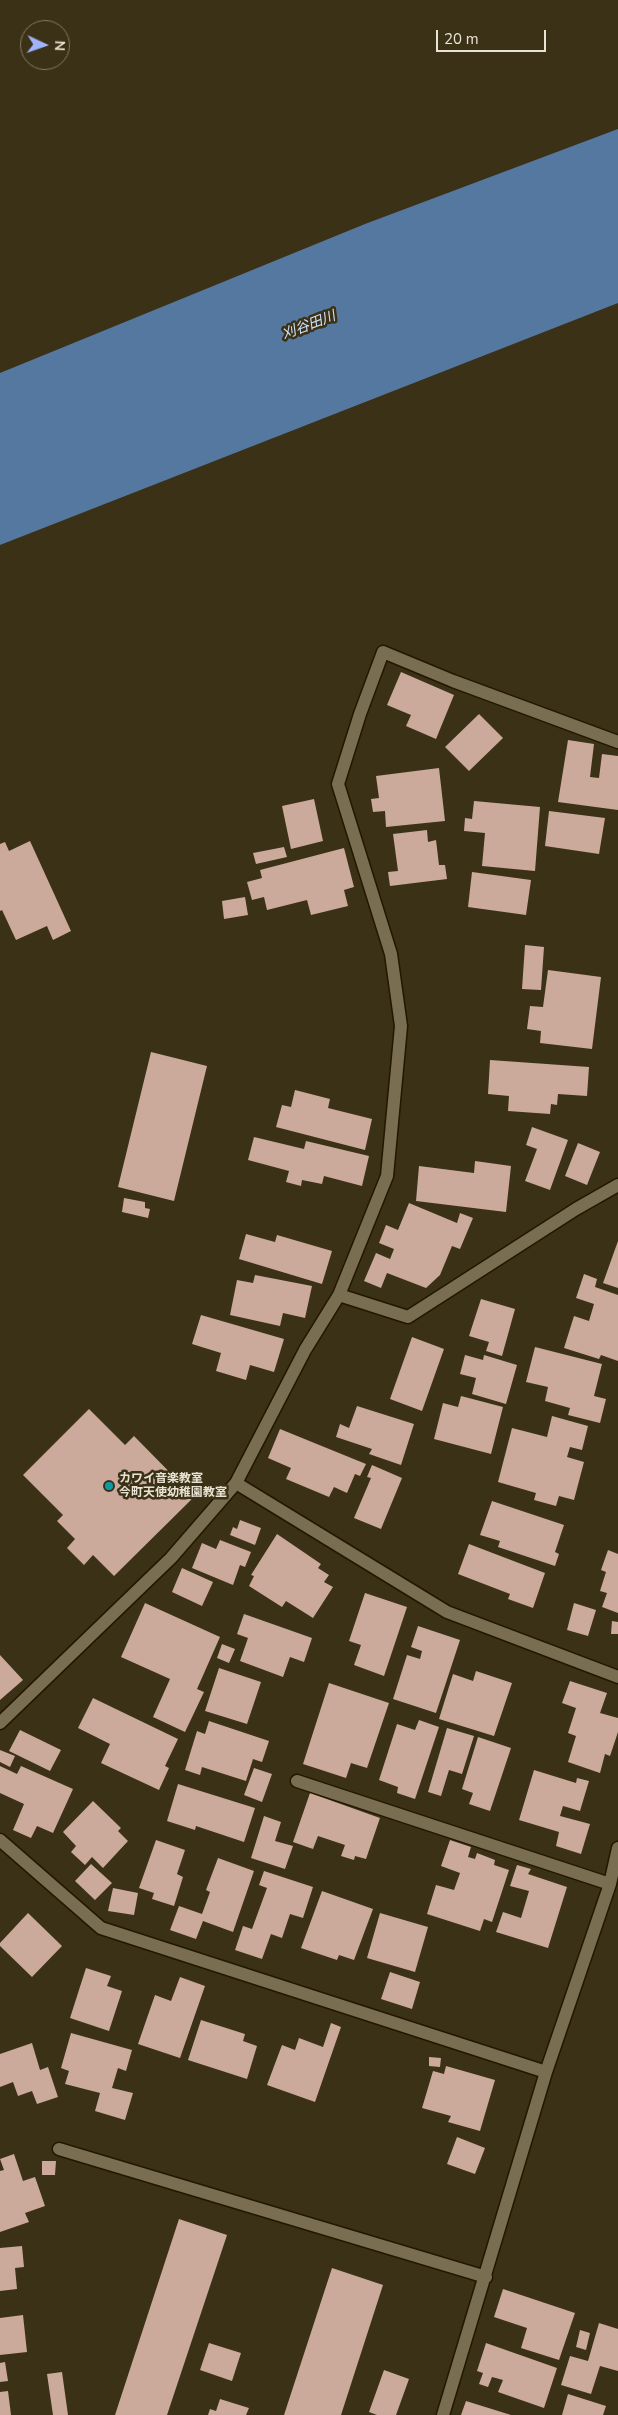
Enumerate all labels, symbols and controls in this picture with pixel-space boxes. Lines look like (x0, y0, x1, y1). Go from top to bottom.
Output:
north arrow (20, 20, 70, 70)
scale bar (438, 20, 548, 52)
text: 20 m (444, 29, 479, 49)
text: N (50, 40, 69, 51)
water label: 刈谷田川 (280, 308, 338, 344)
place label: カワイ音楽教室 今町天使幼稚園教室 (119, 1472, 227, 1500)
marker: カワイ音楽教室 今町天使幼稚園教室 (103, 1480, 115, 1492)

